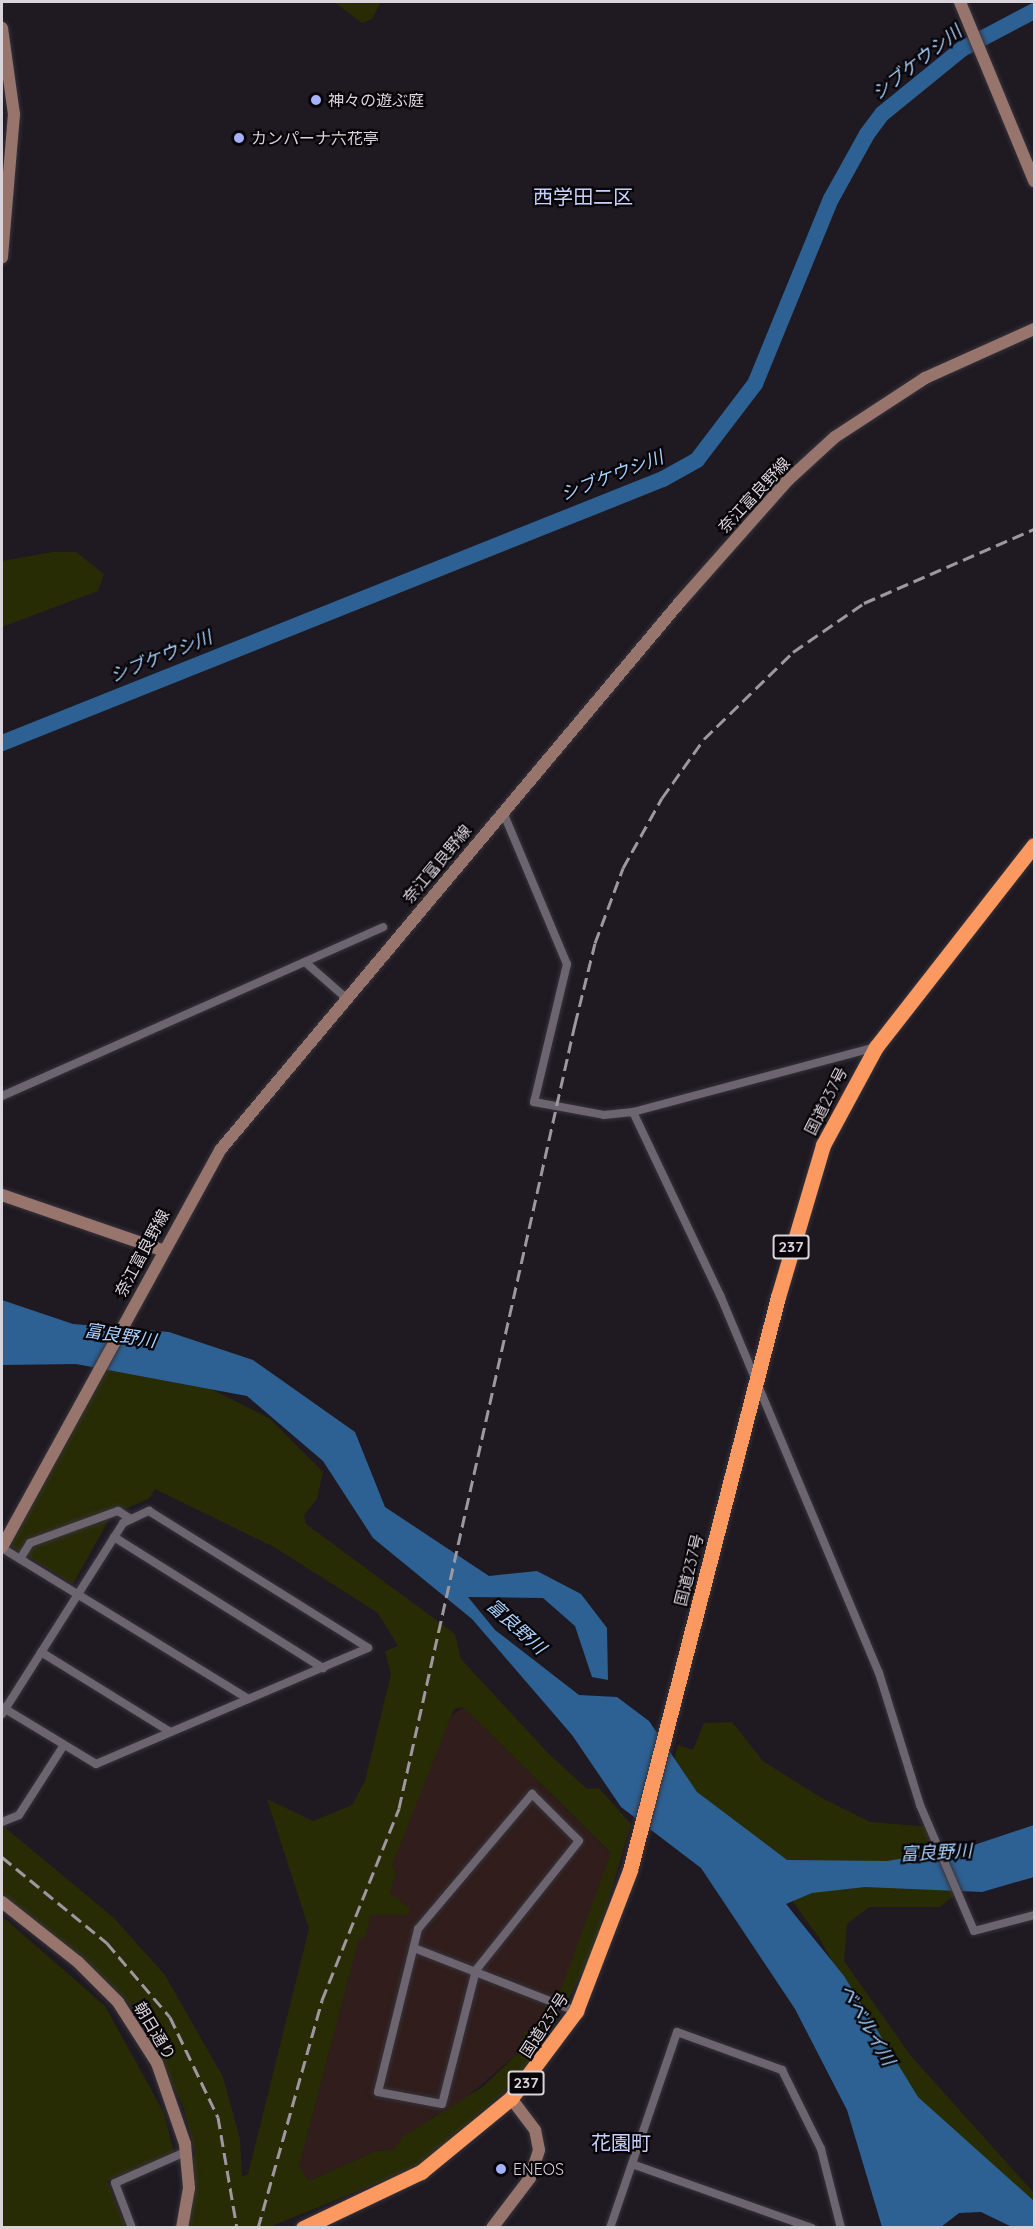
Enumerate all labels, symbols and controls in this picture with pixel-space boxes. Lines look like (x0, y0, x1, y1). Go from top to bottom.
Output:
water label: シブケウシ川 (868, 21, 966, 105)
place label: 神々の遊ぶ庭 (328, 90, 424, 110)
marker: 神々の遊ぶ庭 (309, 93, 323, 107)
place label: カンパーナ六花亭 (251, 128, 379, 148)
marker: カンパーナ六花亭 (232, 131, 246, 145)
district label: 西学田二区 (533, 184, 633, 208)
water label: シブケウシ川 (558, 447, 666, 505)
street label: 奈江富良野線 (714, 453, 794, 537)
water label: シブケウシ川 (107, 627, 215, 687)
street label: 奈江富良野線 (399, 821, 475, 907)
street label: 国道237号 (801, 1064, 851, 1138)
street label: 奈江富良野線 (111, 1206, 173, 1300)
road number: 237 (772, 1235, 810, 1259)
water label: 富良野川 (83, 1320, 157, 1352)
street label: 国道237号 (671, 1532, 707, 1608)
water label: 富良野川 (482, 1595, 550, 1659)
water label: 富良野川 (899, 1840, 973, 1866)
water label: ベベルイ川 (835, 1981, 899, 2069)
street label: 国道237号 (516, 1989, 572, 2061)
street label: 朝日通り (130, 1999, 180, 2063)
road number: 237 (506, 2071, 546, 2095)
district label: 花園町 (591, 2130, 651, 2154)
place label: ENEOS (513, 2159, 564, 2179)
marker: ENEOS (494, 2162, 508, 2176)

